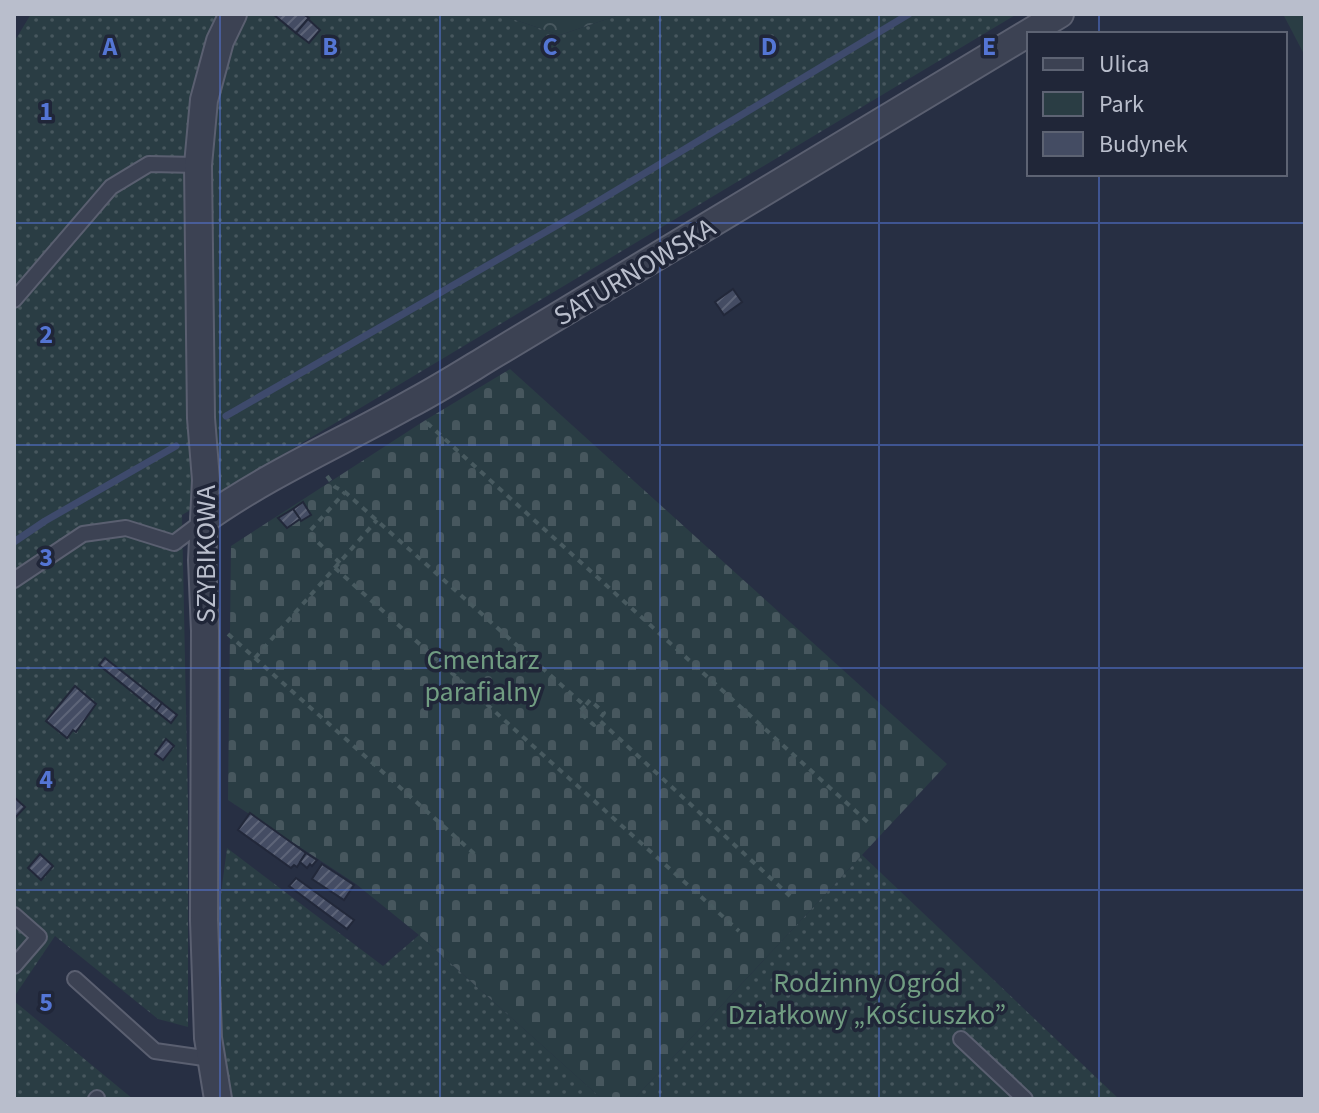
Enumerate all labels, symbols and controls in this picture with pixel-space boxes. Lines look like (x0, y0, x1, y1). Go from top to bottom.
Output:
text: A (102, 28, 119, 65)
text: B (322, 28, 338, 65)
text: C (542, 28, 558, 65)
text: D (761, 28, 777, 65)
text: E (982, 28, 996, 65)
legend (1027, 32, 1287, 176)
text: Ulica (1099, 47, 1149, 82)
text: Park (1099, 87, 1144, 122)
text: 1 (39, 93, 53, 130)
text: Budynek (1099, 127, 1188, 162)
street label: SATURNOWSKA (546, 207, 724, 336)
text: 2 (39, 316, 53, 353)
street label: SZYBIKOWA (186, 484, 226, 623)
text: 3 (39, 539, 53, 576)
park label: Cmentarz parafialny (424, 640, 542, 712)
text: 4 (39, 761, 53, 798)
park label: Rodzinny Ogród Działkowy „Kościuszko” (728, 963, 1006, 1035)
text: 5 (39, 984, 53, 1021)

